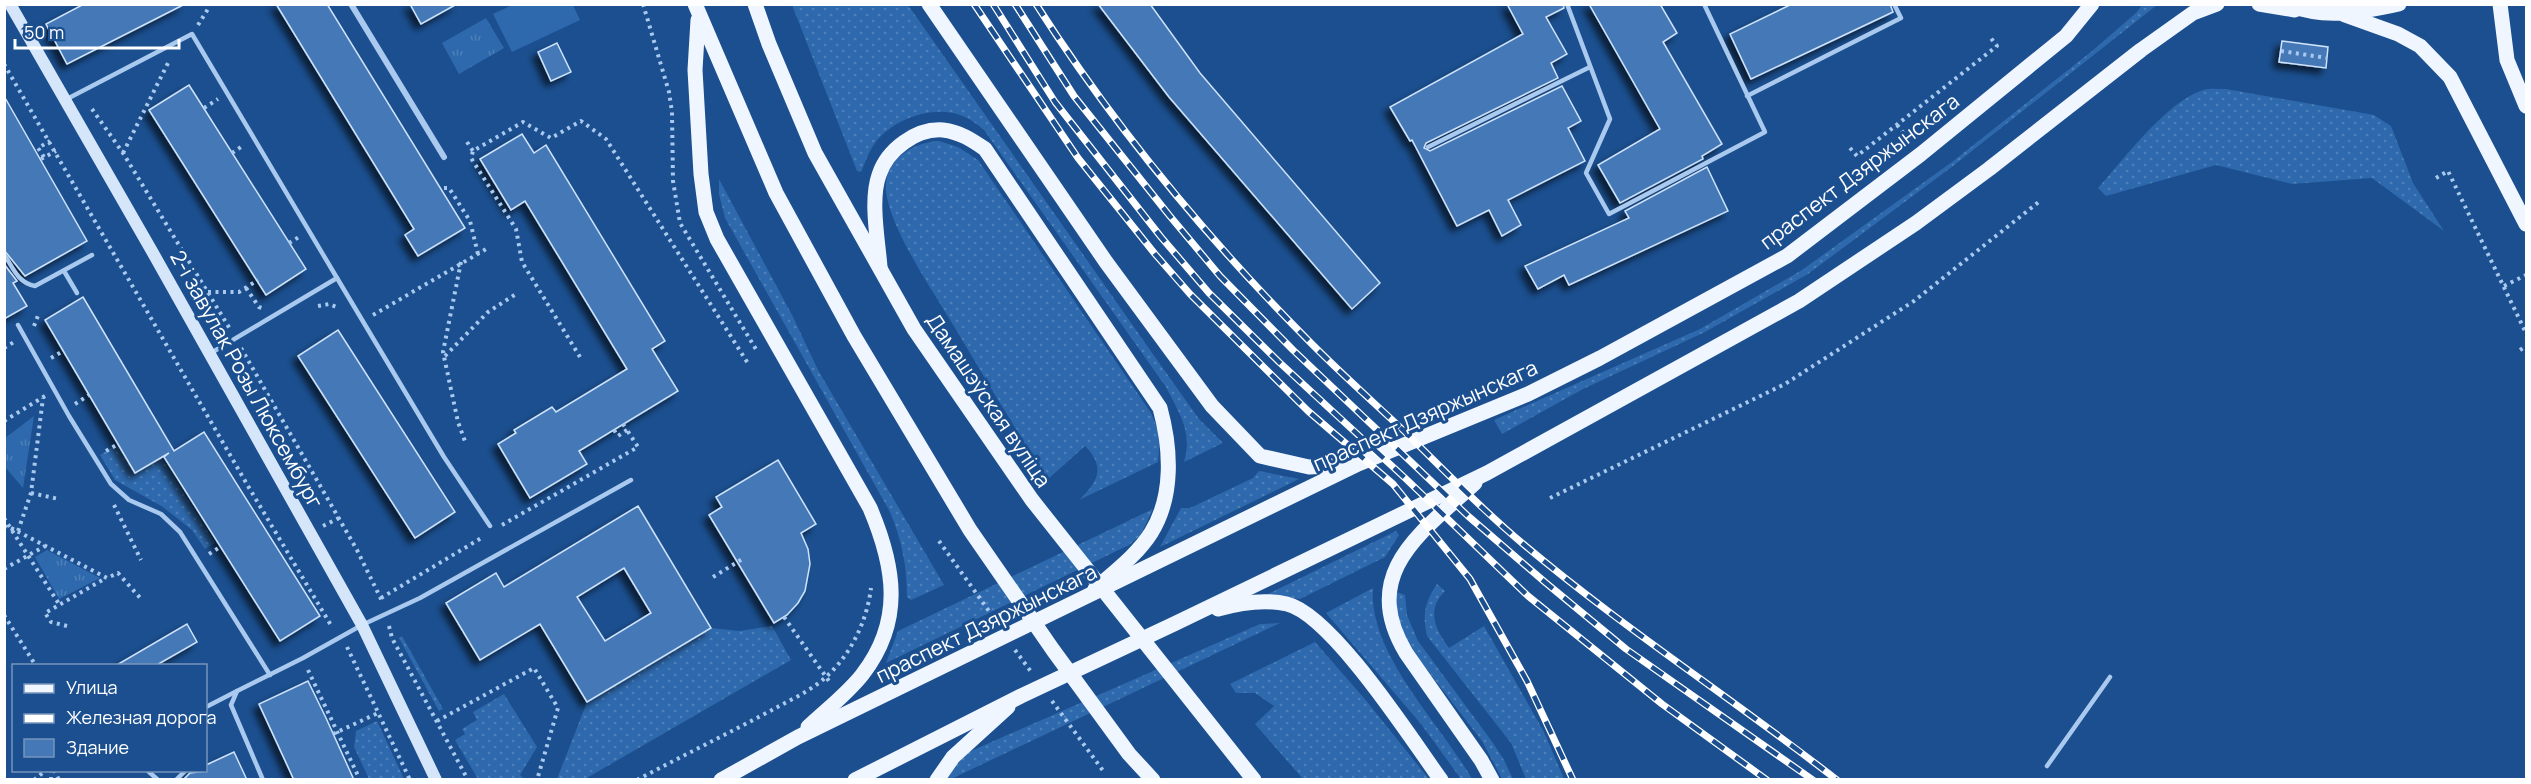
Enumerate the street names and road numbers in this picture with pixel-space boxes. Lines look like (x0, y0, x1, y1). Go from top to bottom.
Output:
street label: праспект Дзяржынскага (1754, 87, 1964, 255)
street label: 2-і завулак Розы Люксембург (164, 245, 330, 513)
street label: Дамашэўская вуліца (920, 308, 1058, 492)
street label: праспект Дзяржынскага (1308, 353, 1542, 477)
street label: праспект Дзяржынскага (871, 557, 1101, 689)

